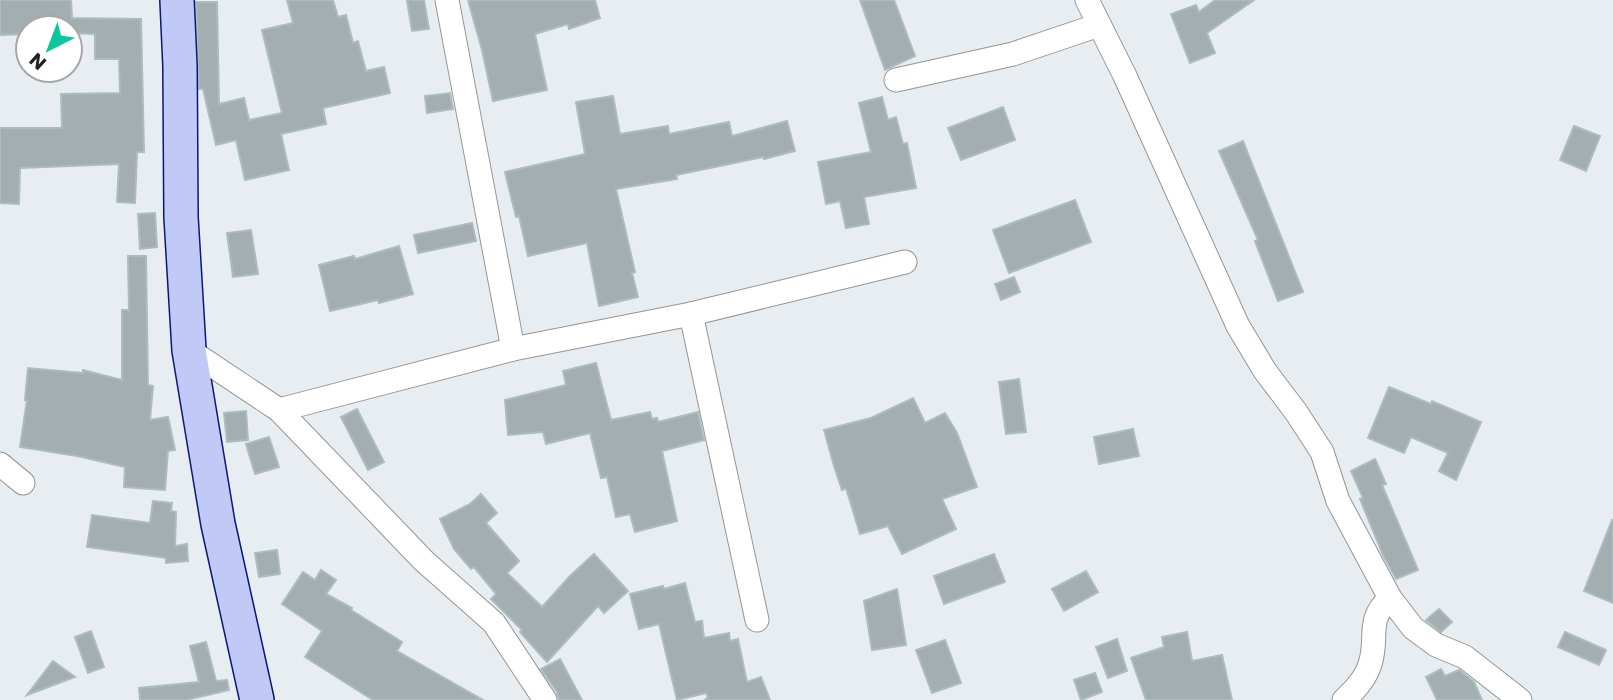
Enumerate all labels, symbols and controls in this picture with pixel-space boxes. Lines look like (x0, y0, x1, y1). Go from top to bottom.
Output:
north arrow (14, 14, 84, 84)
text: N (24, 46, 52, 76)

